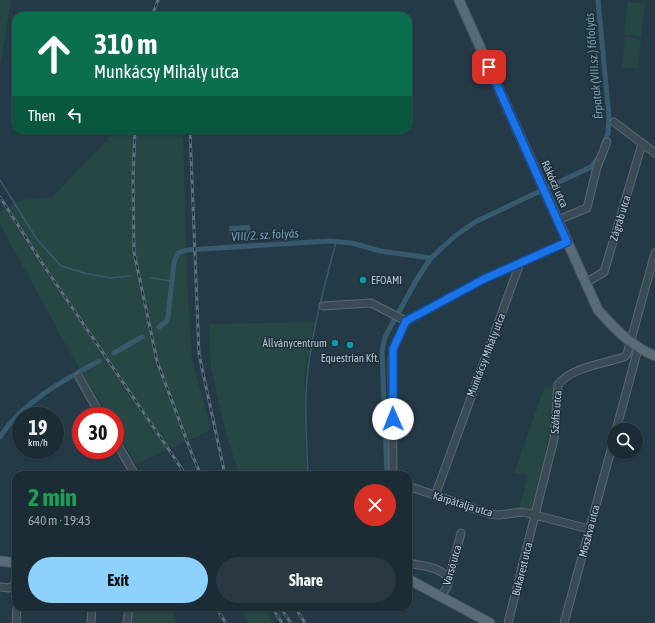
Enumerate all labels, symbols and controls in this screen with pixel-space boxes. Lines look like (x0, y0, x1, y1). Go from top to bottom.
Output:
water label: Érpatak (VIII.sz.) főfolyás (582, 12, 606, 120)
icon: ahead (28, 28, 80, 80)
text: 310 m (94, 28, 157, 60)
pin (472, 50, 506, 84)
icon: arrive (478, 56, 500, 78)
text: Munkácsy Mihály utca (94, 61, 239, 82)
icon: left (64, 104, 86, 126)
text: Then (28, 107, 56, 124)
street label: Rákóczi utca (539, 159, 571, 209)
street label: Zágráb utca (607, 194, 633, 242)
water label: VIII/2. sz. folyás (231, 226, 299, 244)
place label: EFOAMI (371, 274, 402, 286)
marker: EFOAMI (358, 275, 368, 285)
street label: Munkácsy Mihály utca (465, 311, 507, 399)
place label: Állványcentrum (263, 337, 327, 349)
marker: Állványcentrum (330, 338, 340, 348)
marker: Equestrian Kft. (345, 340, 355, 350)
place label: Equestrian Kft. (321, 352, 379, 364)
street label: Szófia utca (549, 390, 563, 434)
position arrow (372, 398, 414, 440)
speed limit sign: 30 (72, 407, 124, 459)
text: 19 (29, 416, 47, 439)
map controls (607, 423, 643, 459)
button: search (607, 423, 643, 459)
text: km/h (28, 437, 48, 448)
text: 2 min (28, 484, 77, 511)
button: close (354, 484, 396, 526)
street label: Kárpátalja utca (432, 489, 494, 519)
street label: Moszkva utca (576, 503, 602, 559)
text: 640 m · 19:43 (28, 513, 91, 528)
street label: Bukarest utca (510, 541, 534, 597)
street label: Varsó utca (441, 543, 463, 587)
button: Exit (28, 557, 208, 603)
button: Share (216, 557, 396, 603)

